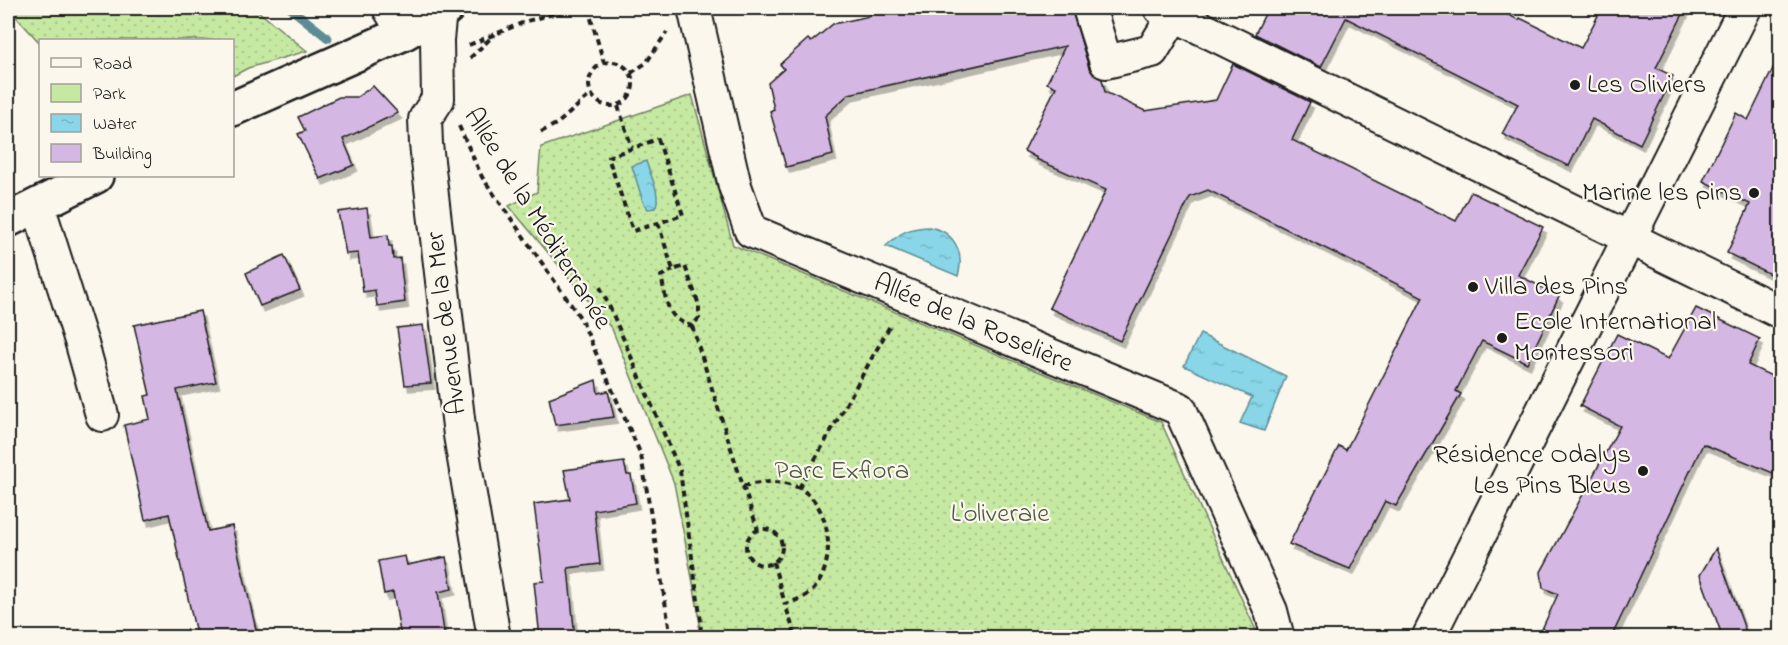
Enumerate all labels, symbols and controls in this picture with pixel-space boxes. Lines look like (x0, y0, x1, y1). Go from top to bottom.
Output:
legend (39, 39, 234, 177)
text: Road (93, 52, 132, 78)
place label: Les Oliviers (1587, 66, 1706, 105)
marker: Les Oliviers (1568, 78, 1582, 92)
text: Park (93, 82, 126, 108)
street label: Allée de la Méditerranée (453, 101, 622, 338)
text: Water (93, 112, 137, 138)
text: Building (92, 142, 152, 169)
place label: Marine les pins (1582, 174, 1742, 213)
marker: Marine les pins (1747, 186, 1761, 200)
street label: Avenue de la Mer (416, 229, 478, 417)
street label: Allée de la Roselière (867, 264, 1080, 384)
place label: Villa des Pins (1484, 268, 1628, 307)
marker: Villa des Pins (1466, 280, 1480, 294)
place label: Ecole International Montessori (1514, 303, 1716, 373)
marker: Ecole International Montessori (1495, 331, 1509, 345)
place label: Résidence Odalys Les Pins Bleus (1433, 436, 1631, 506)
park label: Parc Exflora (775, 452, 909, 491)
marker: Résidence Odalys Les Pins Bleus (1636, 464, 1650, 478)
park label: L'oliveraie (951, 495, 1050, 534)

